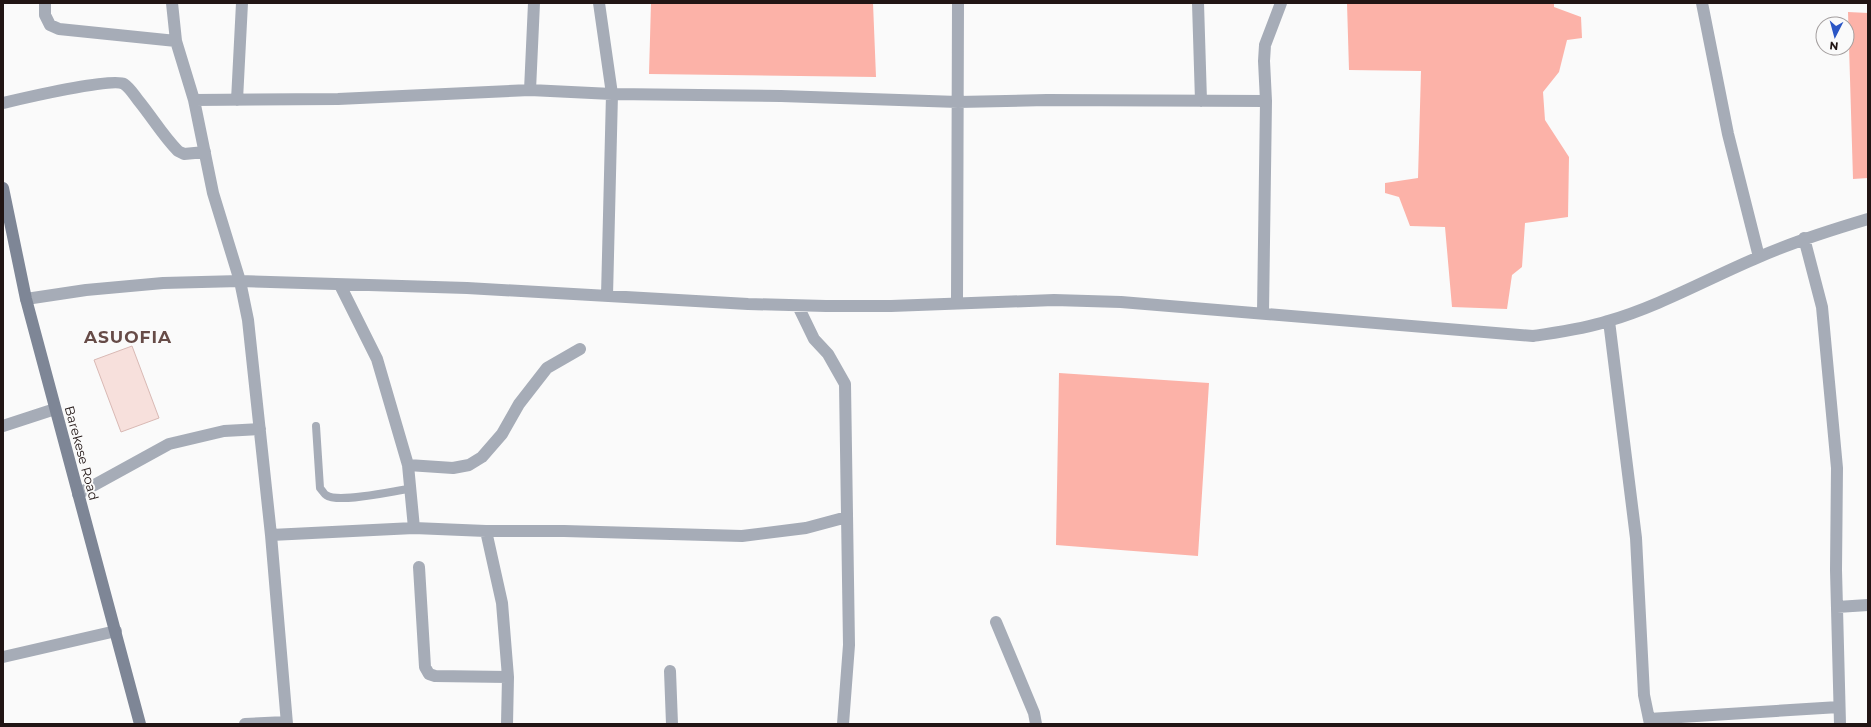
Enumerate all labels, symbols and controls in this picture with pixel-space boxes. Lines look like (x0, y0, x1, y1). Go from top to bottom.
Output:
north arrow (1815, 16, 1855, 56)
text: N (1829, 39, 1839, 53)
district label: ASUOFIA (83, 327, 172, 347)
street label: Barekese Road (62, 404, 102, 502)

